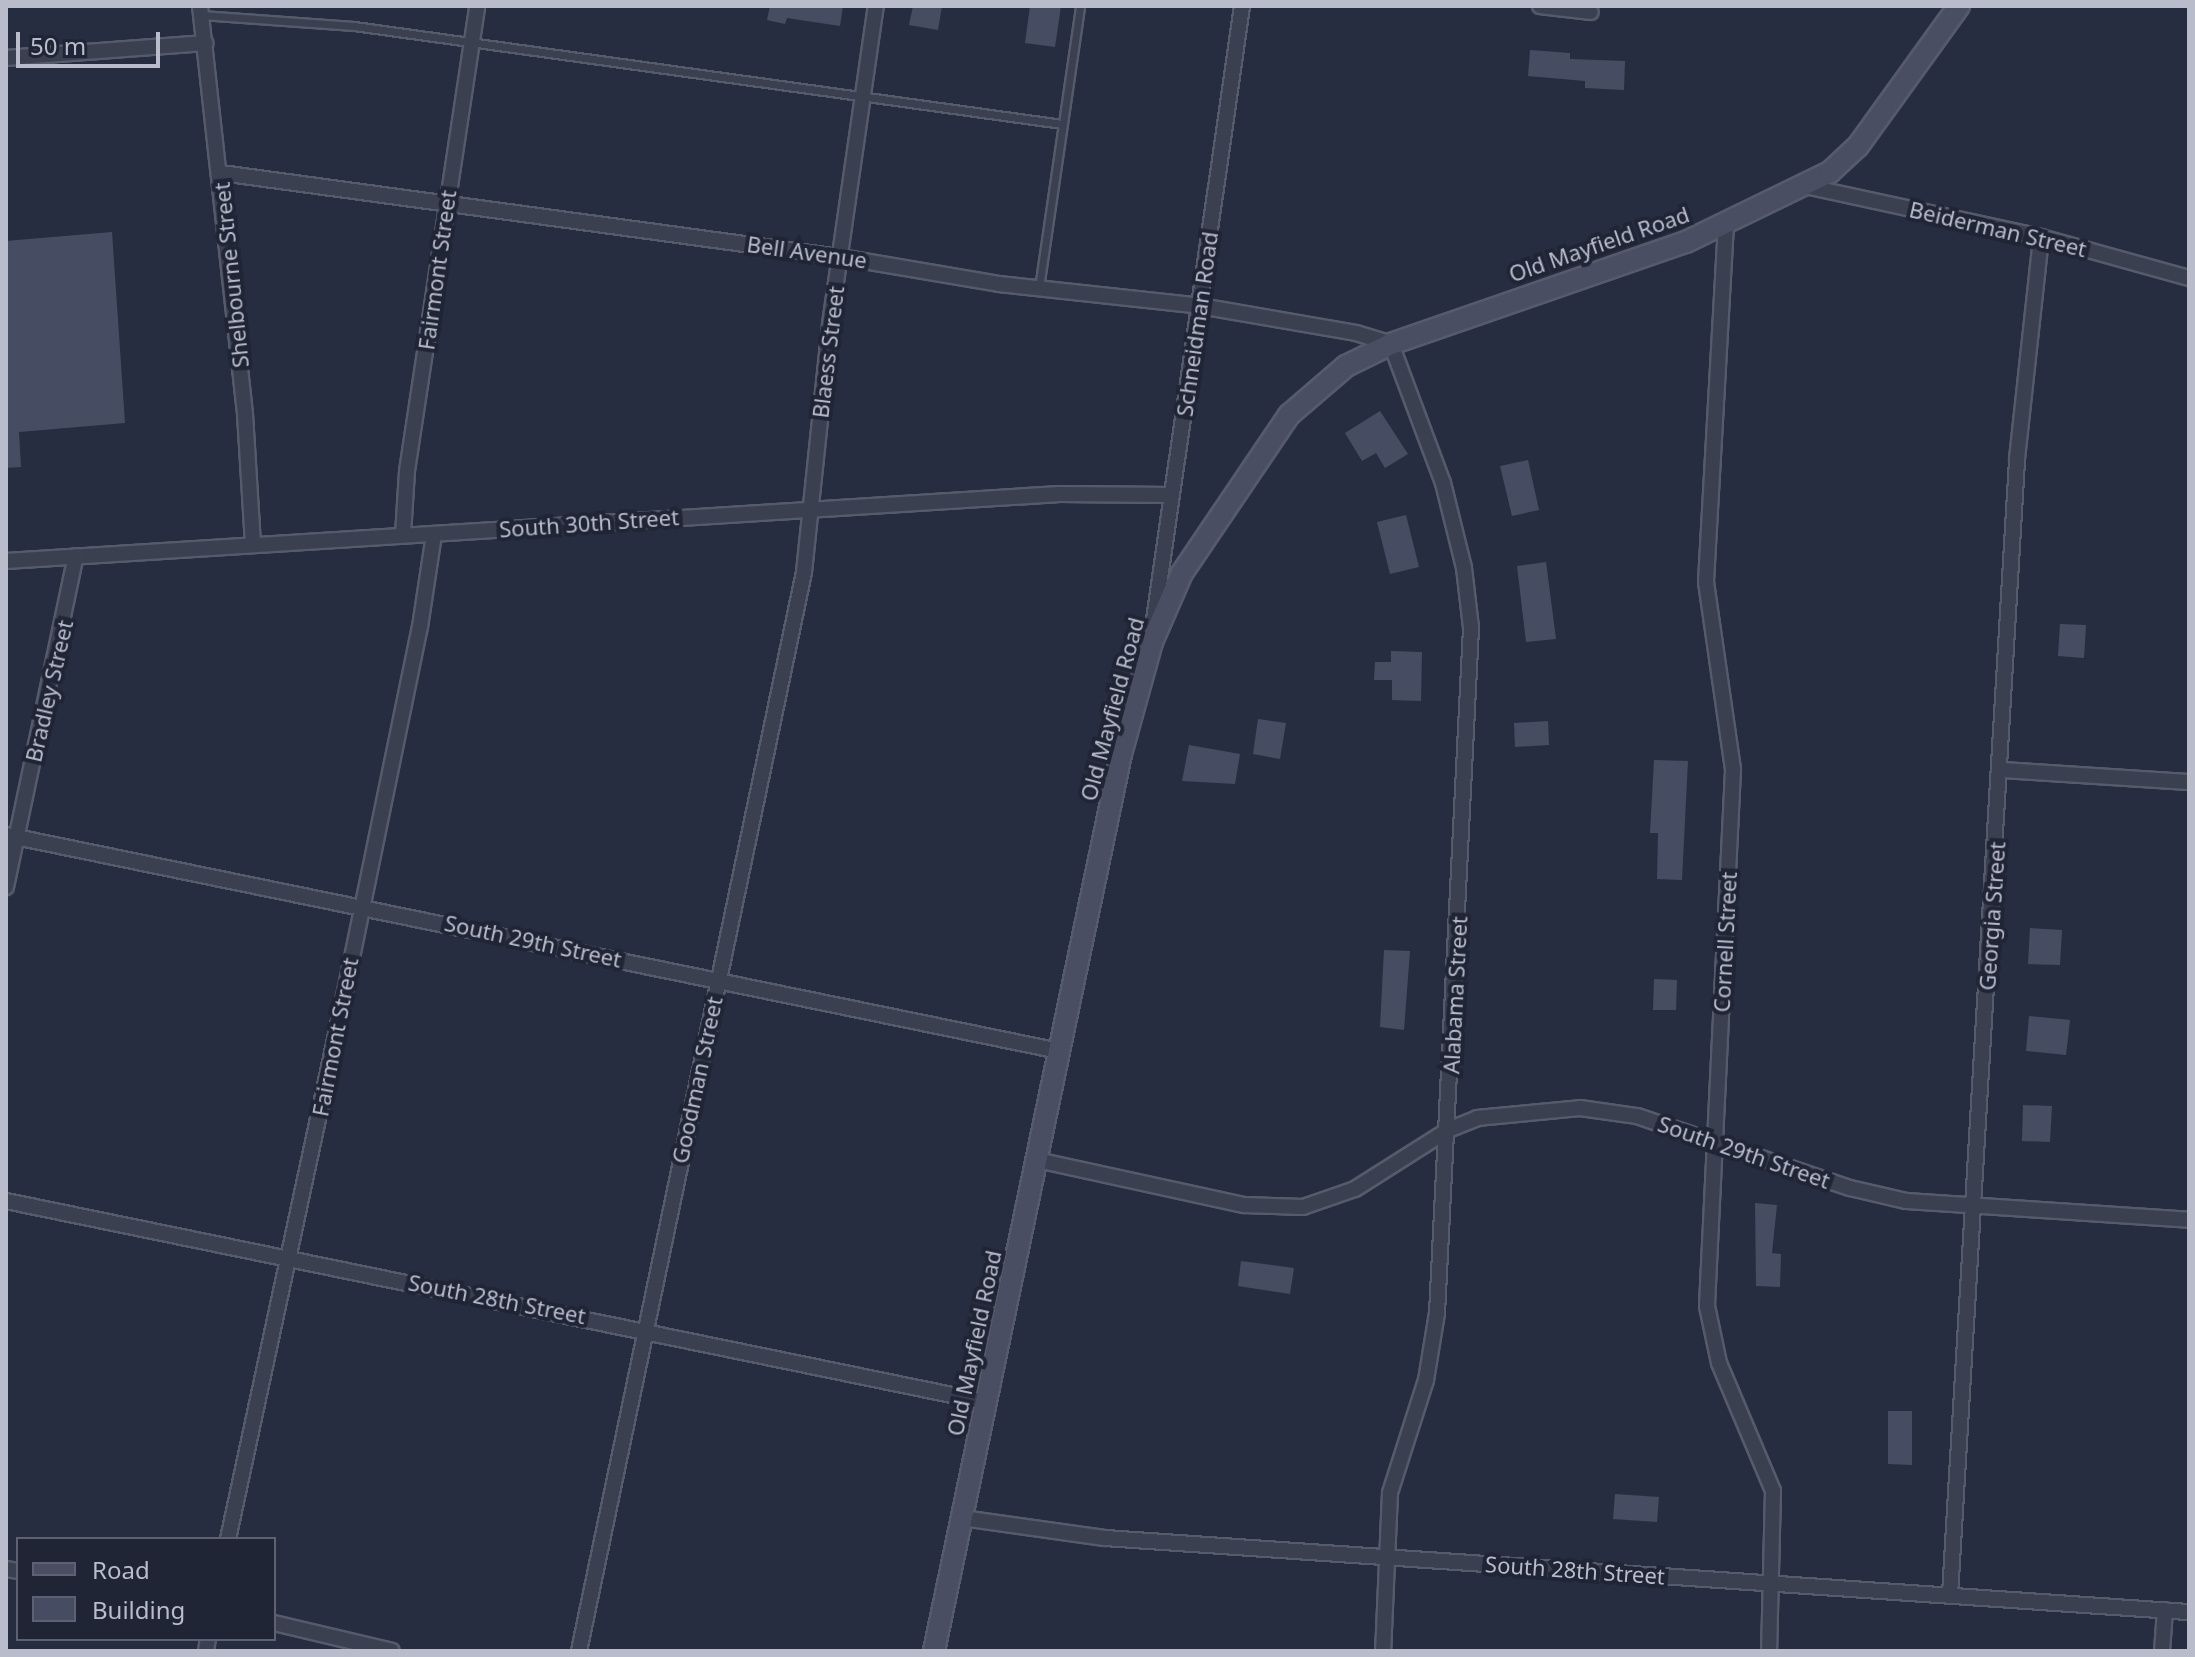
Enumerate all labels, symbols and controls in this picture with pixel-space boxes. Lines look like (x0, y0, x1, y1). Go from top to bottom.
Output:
scale bar (20, 16, 164, 66)
text: 50 m (30, 29, 86, 62)
street label: Shelbourne Street (208, 181, 254, 369)
street label: Fairmont Street (413, 188, 461, 352)
street label: Beiderman Street (1907, 196, 2089, 262)
street label: Old Mayfield Road (1505, 201, 1693, 287)
street label: Schneidman Road (1171, 230, 1223, 418)
street label: Bell Avenue (745, 231, 869, 273)
street label: Blaess Street (807, 284, 849, 420)
street label: South 30th Street (498, 504, 680, 542)
street label: Old Mayfield Road (1075, 614, 1149, 804)
street label: Bradley Street (20, 617, 78, 765)
street label: Georgia Street (1974, 841, 2010, 991)
street label: Cornell Street (1708, 871, 1742, 1013)
street label: South 29th Street (442, 909, 624, 973)
street label: Alabama Street (1438, 915, 1472, 1075)
street label: Fairmont Street (307, 955, 363, 1119)
street label: Goodman Street (666, 994, 728, 1166)
street label: South 29th Street (1655, 1110, 1833, 1194)
street label: Old Mayfield Road (941, 1248, 1007, 1438)
street label: South 28th Street (406, 1269, 588, 1329)
legend (16, 1537, 276, 1641)
street label: South 28th Street (1484, 1551, 1666, 1589)
text: Road (92, 1553, 150, 1586)
text: Building (92, 1593, 185, 1626)

